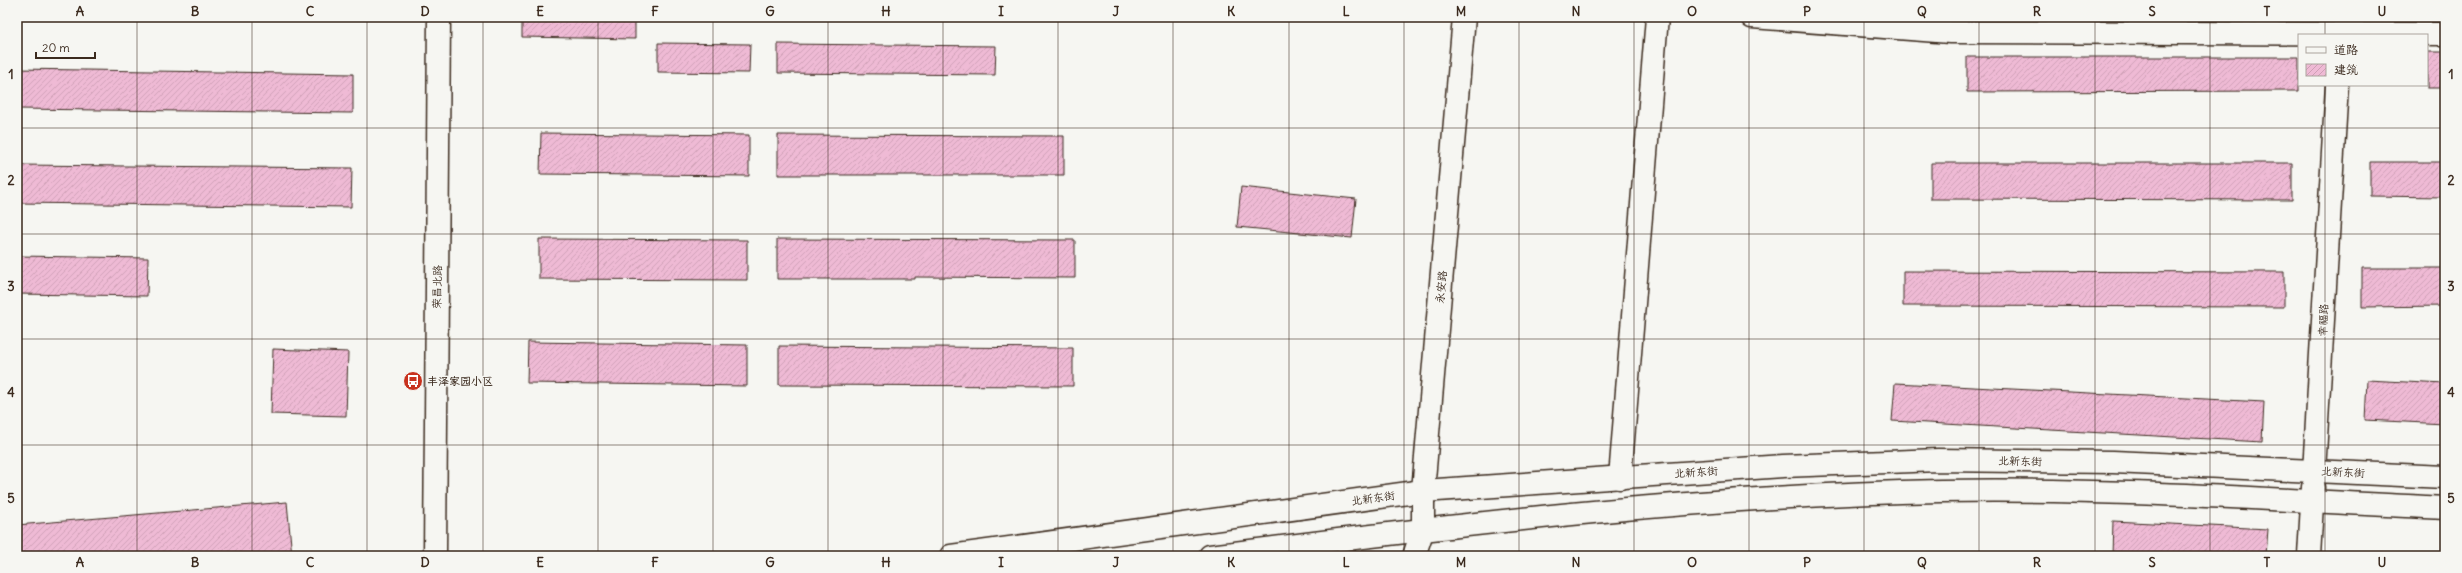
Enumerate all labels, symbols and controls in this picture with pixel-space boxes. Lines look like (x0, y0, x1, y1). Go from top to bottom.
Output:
text: A (76, 3, 85, 20)
text: B (191, 3, 200, 20)
text: C (306, 3, 315, 20)
text: D (420, 3, 430, 20)
text: E (536, 3, 544, 20)
text: F (651, 3, 659, 20)
text: G (765, 3, 775, 20)
text: H (881, 3, 891, 20)
text: I (998, 3, 1004, 20)
text: J (1113, 3, 1120, 20)
text: K (1227, 3, 1236, 20)
text: L (1342, 3, 1350, 20)
text: M (1456, 3, 1466, 20)
text: N (1572, 3, 1580, 20)
text: O (1687, 3, 1697, 20)
text: P (1803, 3, 1811, 20)
text: Q (1917, 3, 1927, 20)
text: R (2033, 3, 2042, 20)
text: S (2148, 3, 2156, 20)
text: T (2264, 3, 2271, 20)
text: U (2378, 3, 2386, 20)
scale bar (36, 34, 95, 60)
legend (2298, 34, 2428, 86)
text: 20 m (42, 40, 70, 55)
text: 道路 (2334, 42, 2358, 57)
text: 建筑 (2334, 62, 2358, 77)
text: 1 (8, 66, 14, 83)
text: 1 (2448, 66, 2454, 83)
text: 2 (7, 172, 15, 189)
text: 2 (2447, 172, 2455, 189)
street label: 荣昌北路 (430, 265, 444, 309)
street label: 永安路 (1433, 270, 1449, 304)
text: 3 (7, 278, 15, 295)
text: 3 (2447, 278, 2455, 295)
street label: 幸福路 (2315, 303, 2331, 337)
bus stop icon: 丰泽家园小区 (402, 370, 424, 392)
place label: 丰泽家园小区 (427, 374, 493, 388)
text: 4 (7, 384, 15, 401)
text: 4 (2447, 384, 2455, 401)
street label: 北新东街 (1998, 454, 2043, 468)
street label: 北新东街 (1674, 463, 1719, 481)
street label: 北新东街 (2321, 464, 2366, 480)
street label: 北新东街 (1350, 488, 1397, 508)
text: 5 (7, 490, 15, 507)
text: 5 (2447, 490, 2455, 507)
text: A (76, 554, 85, 571)
text: B (191, 554, 200, 571)
text: C (306, 554, 315, 571)
text: D (420, 554, 430, 571)
text: E (536, 554, 544, 571)
text: F (651, 554, 659, 571)
text: G (765, 554, 775, 571)
text: H (881, 554, 891, 571)
text: I (998, 554, 1004, 571)
text: J (1113, 554, 1120, 571)
text: K (1227, 554, 1236, 571)
text: L (1342, 554, 1350, 571)
text: M (1456, 554, 1466, 571)
text: N (1572, 554, 1580, 571)
text: O (1687, 554, 1697, 571)
text: P (1803, 554, 1811, 571)
text: Q (1917, 554, 1927, 571)
text: R (2033, 554, 2042, 571)
text: S (2148, 554, 2156, 571)
text: T (2264, 554, 2271, 571)
text: U (2378, 554, 2386, 571)

